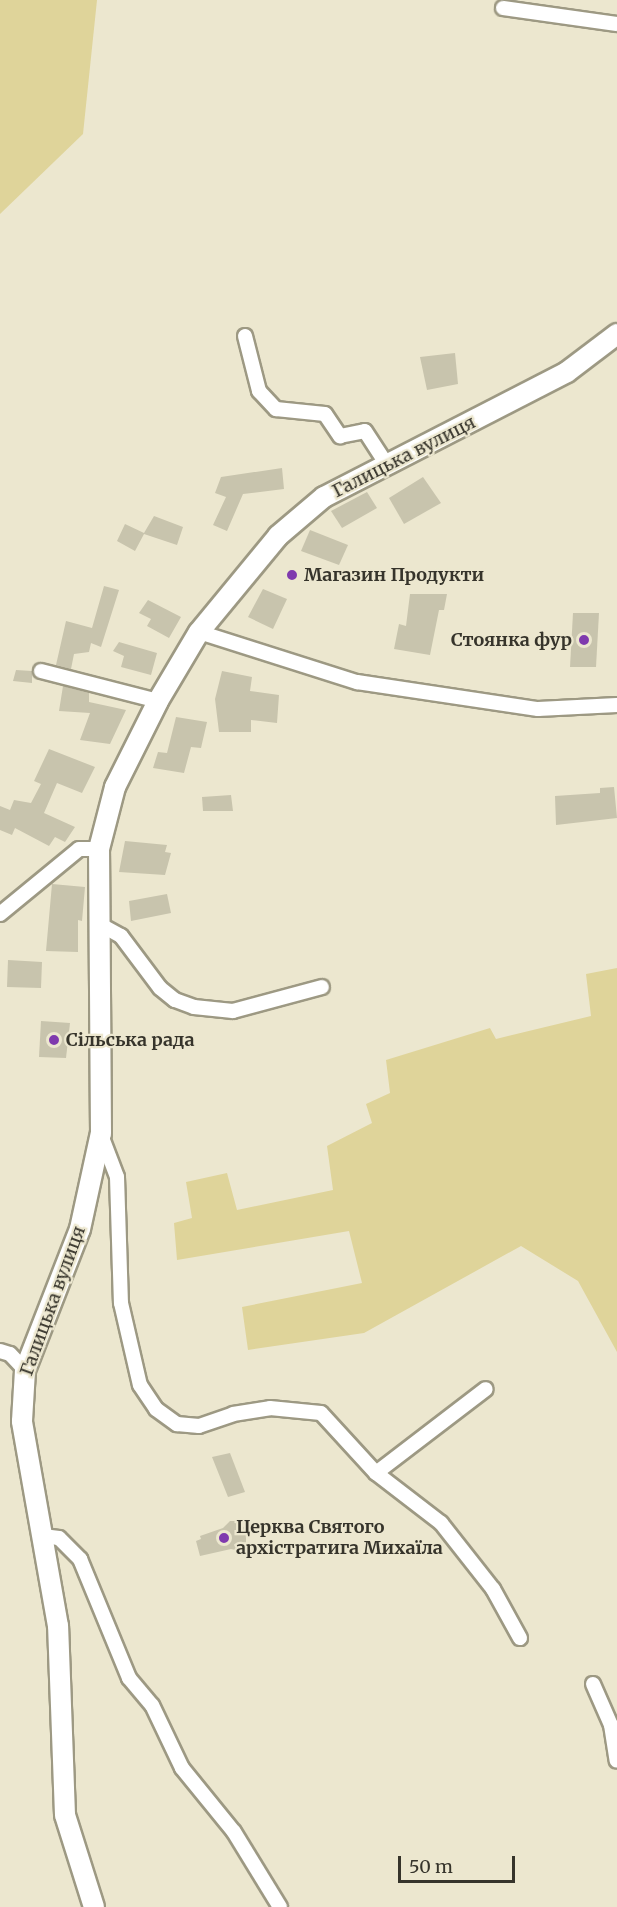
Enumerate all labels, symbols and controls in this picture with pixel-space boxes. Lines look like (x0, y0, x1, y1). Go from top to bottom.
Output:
street label: Галицька вулиця (329, 412, 479, 502)
place label: Магазин Продукти (304, 564, 484, 586)
marker: Магазин Продукти (285, 568, 299, 582)
place label: Стоянка фур (451, 629, 572, 651)
marker: Стоянка фур (577, 633, 591, 647)
place label: Сільська рада (66, 1029, 195, 1051)
marker: Сільська рада (47, 1033, 61, 1047)
street label: Галицька вулиця (16, 1223, 90, 1379)
place label: Церква Святого архістратига Михаїла (236, 1517, 443, 1559)
marker: Церква Святого архістратига Михаїла (217, 1531, 231, 1545)
scale bar (401, 1844, 518, 1882)
text: 50 m (409, 1855, 453, 1878)

